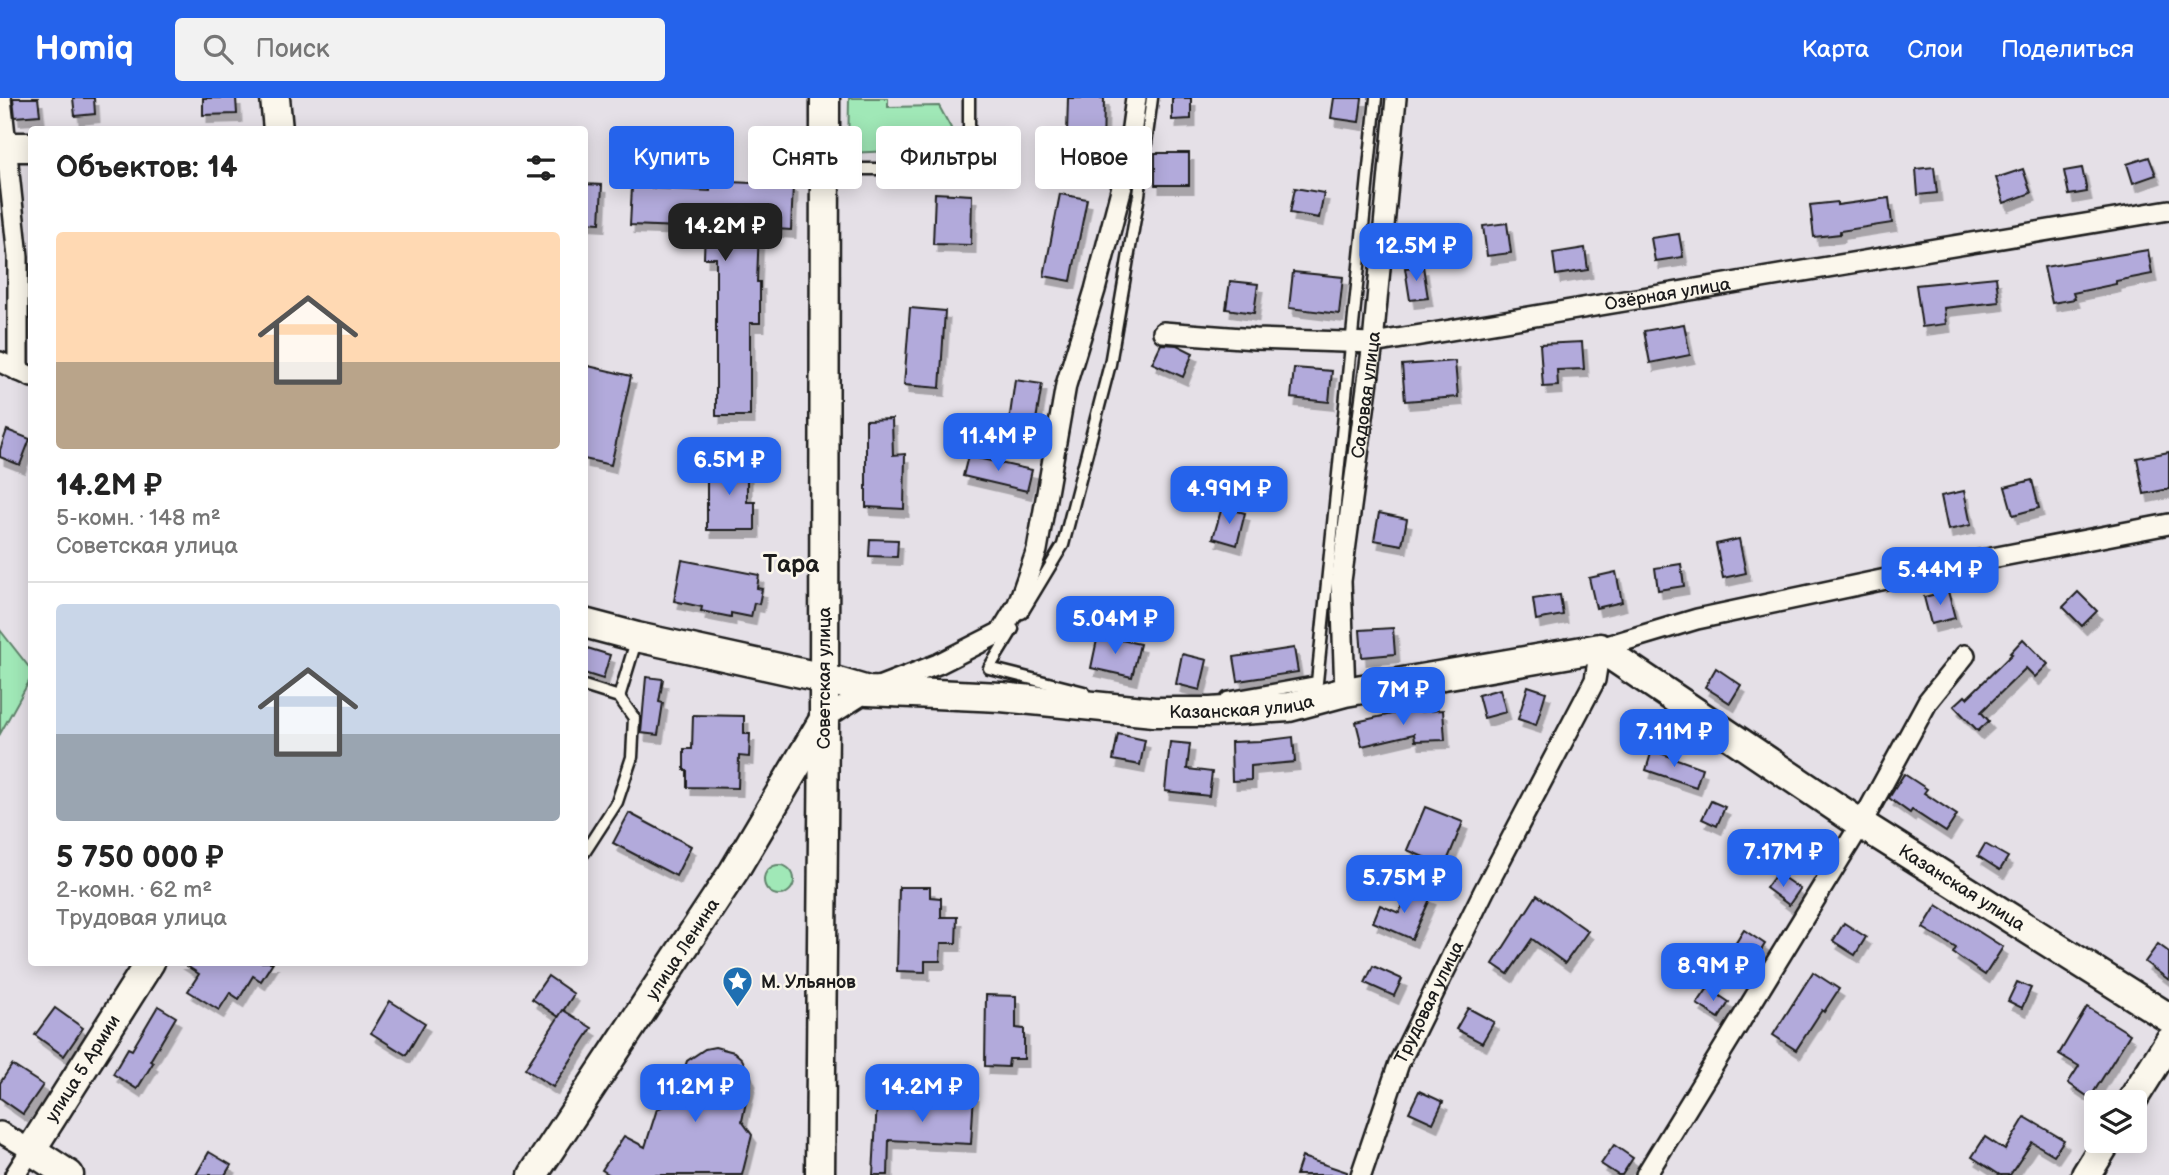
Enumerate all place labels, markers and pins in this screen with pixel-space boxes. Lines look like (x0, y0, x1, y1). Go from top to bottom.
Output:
pin: 14.2M ₽ (660, 204, 790, 263)
pin: 12.5M ₽ (1351, 223, 1481, 283)
pin: 11.4M ₽ (933, 414, 1063, 473)
pin: 6.5M ₽ (672, 438, 786, 497)
pin: 4.99M ₽ (1164, 466, 1294, 526)
pin: 5.44M ₽ (1875, 547, 2005, 607)
pin: 5.04M ₽ (1050, 596, 1180, 656)
pin: 7M ₽ (1362, 668, 1444, 727)
pin: 7.11M ₽ (1609, 710, 1739, 769)
pin: 7.17M ₽ (1718, 830, 1848, 889)
pin: 5.75M ₽ (1339, 856, 1469, 915)
pin: 8.9M ₽ (1656, 944, 1770, 1003)
place icon: М. Ульянов (721, 965, 755, 1009)
place label: М. Ульянов (761, 972, 856, 993)
pin: 11.2M ₽ (630, 1065, 760, 1124)
pin: 14.2M ₽ (857, 1065, 987, 1124)

